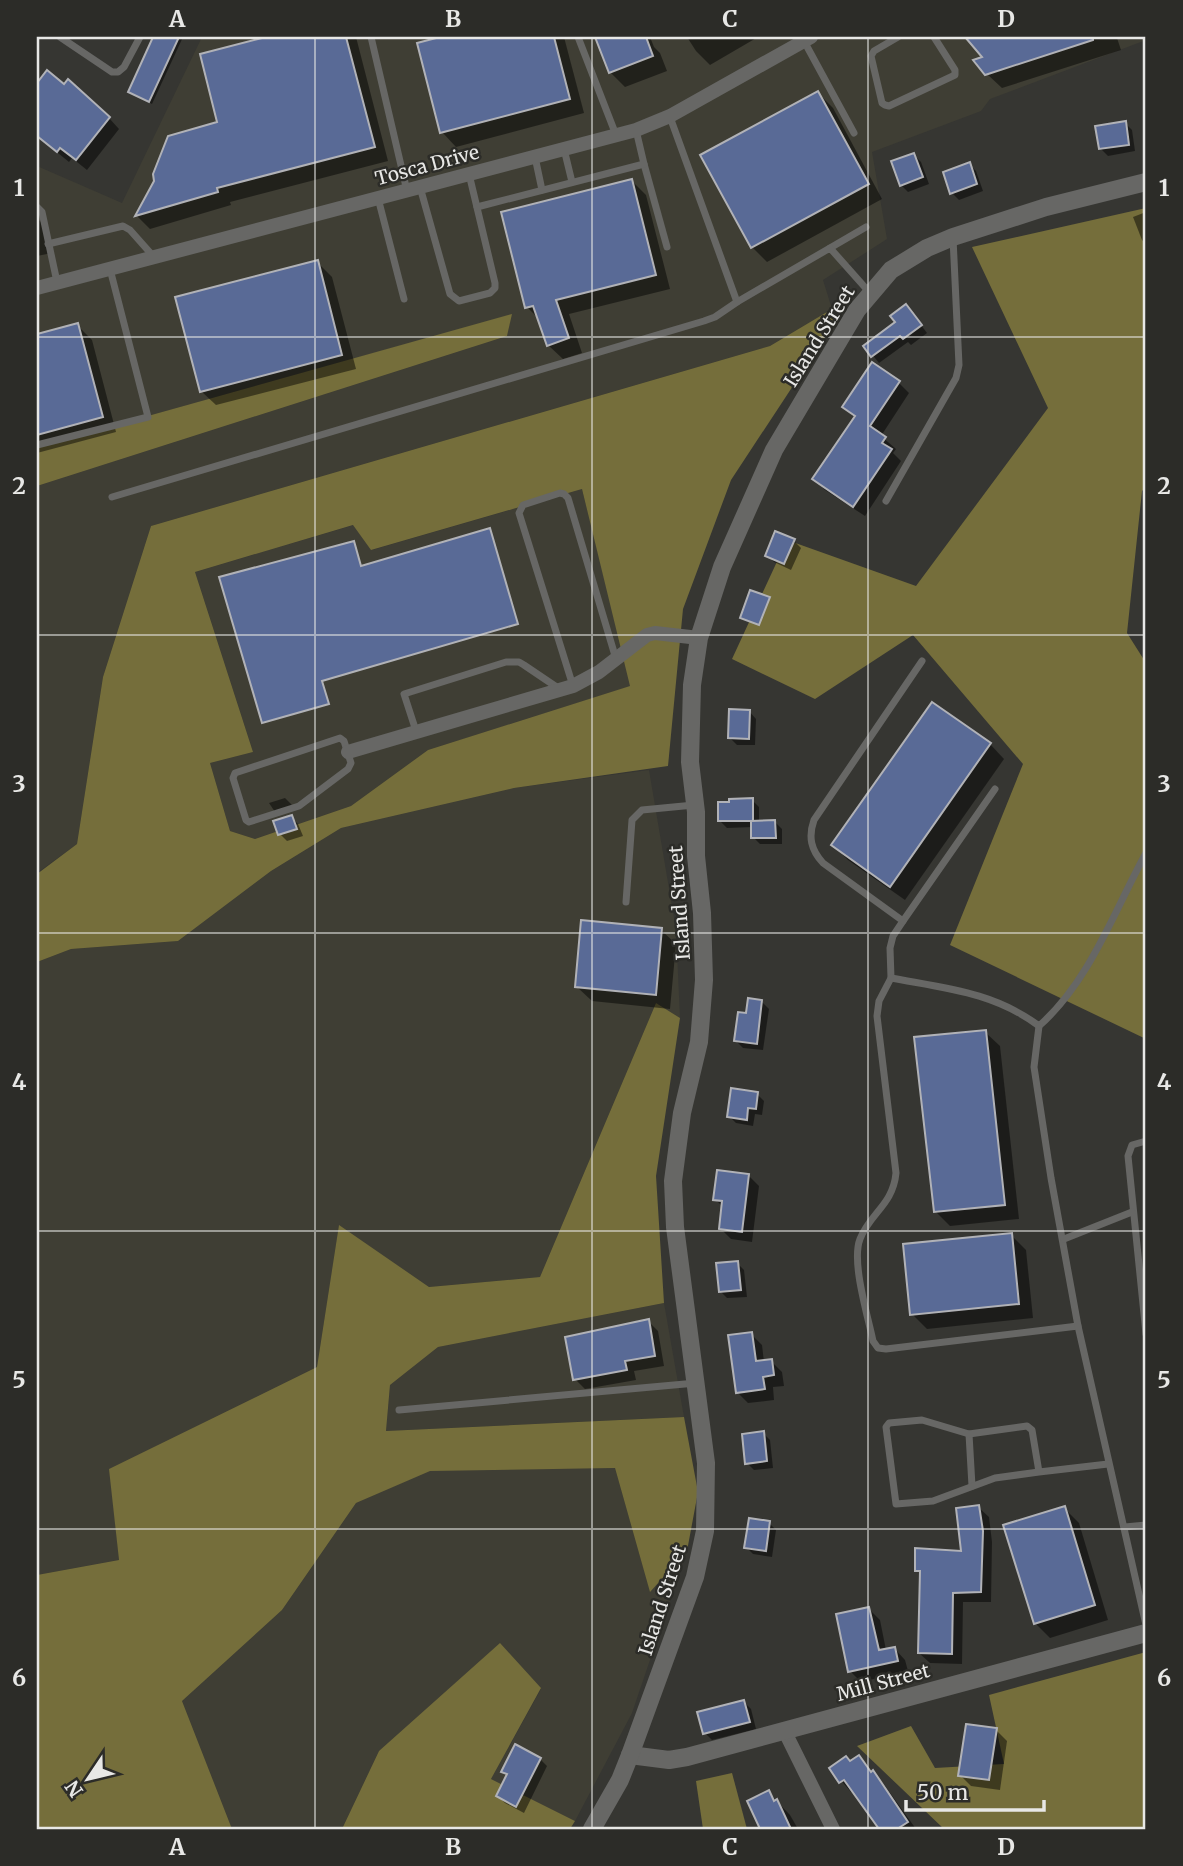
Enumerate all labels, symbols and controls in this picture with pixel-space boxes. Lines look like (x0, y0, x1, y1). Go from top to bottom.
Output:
text: A (168, 4, 186, 33)
text: B (445, 4, 461, 33)
text: C (722, 4, 738, 33)
text: D (997, 4, 1015, 33)
street label: Tosca Drive (372, 140, 482, 190)
text: 1 (14, 173, 25, 202)
text: 1 (1159, 173, 1170, 202)
street label: Island Street (778, 280, 860, 391)
text: 2 (12, 471, 26, 500)
text: 2 (1157, 471, 1171, 500)
text: 3 (12, 769, 26, 798)
text: 3 (1157, 769, 1171, 798)
street label: Island Street (663, 844, 695, 961)
text: 4 (12, 1067, 27, 1096)
text: 4 (1157, 1067, 1172, 1096)
text: 5 (12, 1365, 26, 1394)
text: 5 (1157, 1365, 1171, 1394)
street label: Island Street (633, 1541, 691, 1658)
street label: Mill Street (834, 1658, 933, 1706)
text: 6 (12, 1663, 26, 1692)
text: 6 (1157, 1663, 1171, 1692)
north arrow (52, 1744, 122, 1814)
scale bar (906, 1768, 1045, 1812)
text: N (60, 1776, 88, 1802)
text: 50 m (917, 1779, 968, 1806)
text: A (168, 1832, 186, 1861)
text: B (445, 1832, 461, 1861)
text: C (722, 1832, 738, 1861)
text: D (997, 1832, 1015, 1861)

